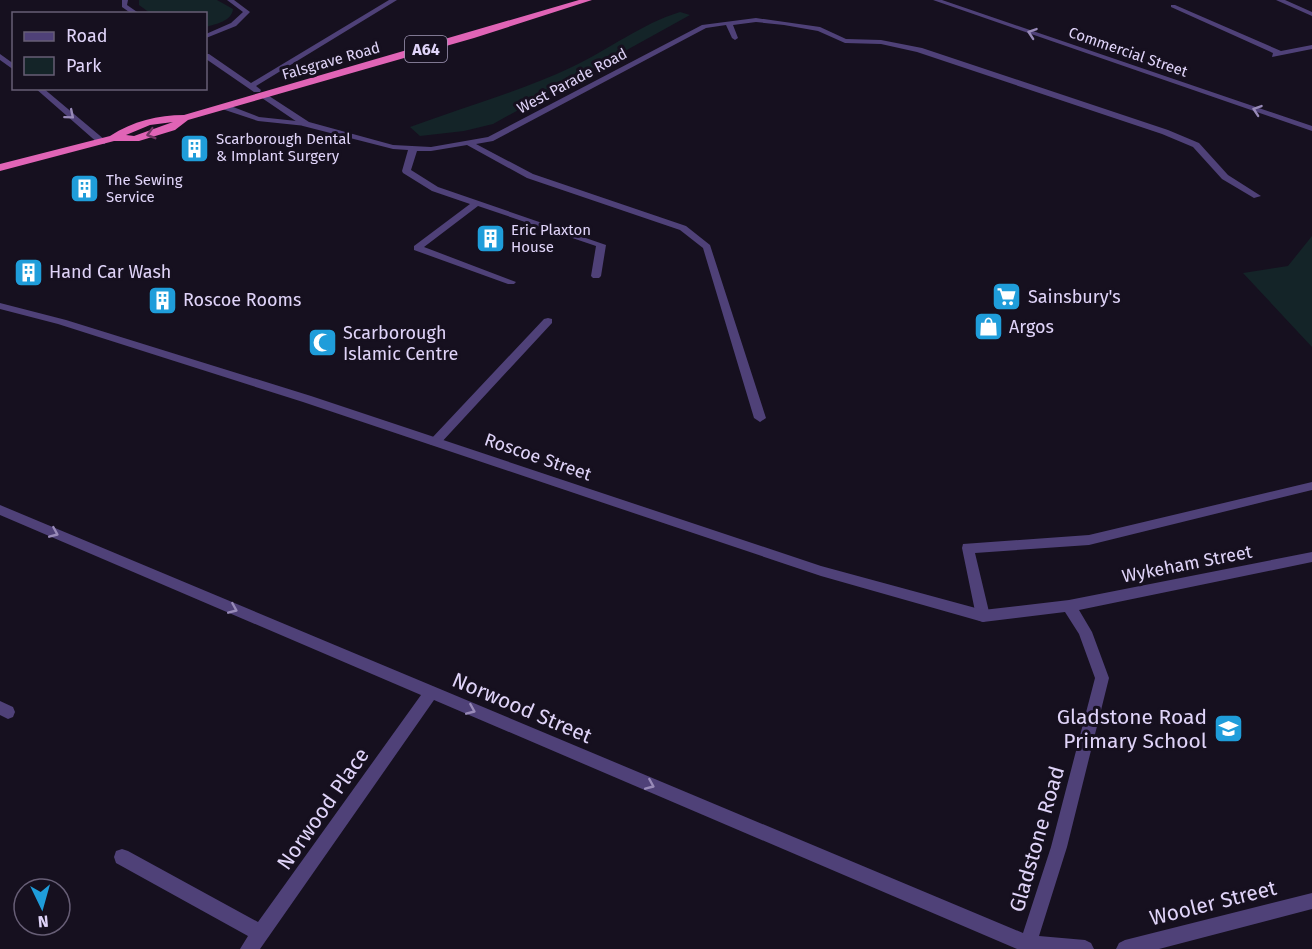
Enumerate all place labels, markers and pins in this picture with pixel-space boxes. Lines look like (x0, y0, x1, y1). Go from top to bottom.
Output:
place label: Scarborough Dental & Implant Surgery (216, 130, 351, 165)
building icon: Scarborough Dental & Implant Surgery (179, 132, 211, 164)
place label: The Sewing Service (106, 171, 183, 206)
building icon: The Sewing Service (69, 173, 101, 205)
place label: Eric Plaxton House (511, 221, 591, 256)
building icon: Eric Plaxton House (474, 223, 506, 255)
building icon: Hand Car Wash (12, 256, 44, 288)
place label: Hand Car Wash (49, 261, 171, 283)
supermarket icon: Sainsbury's (991, 281, 1023, 313)
building icon: Roscoe Rooms (146, 284, 178, 316)
place label: Sainsbury's (1028, 286, 1121, 308)
place label: Roscoe Rooms (183, 289, 301, 311)
shop icon: Argos (972, 311, 1004, 343)
place label: Argos (1009, 316, 1054, 338)
place label: Scarborough Islamic Centre (343, 322, 458, 365)
mosque icon: Scarborough Islamic Centre (306, 327, 338, 359)
place label: Gladstone Road Primary School (1057, 704, 1207, 754)
school or university icon: Gladstone Road Primary School (1212, 713, 1244, 745)

